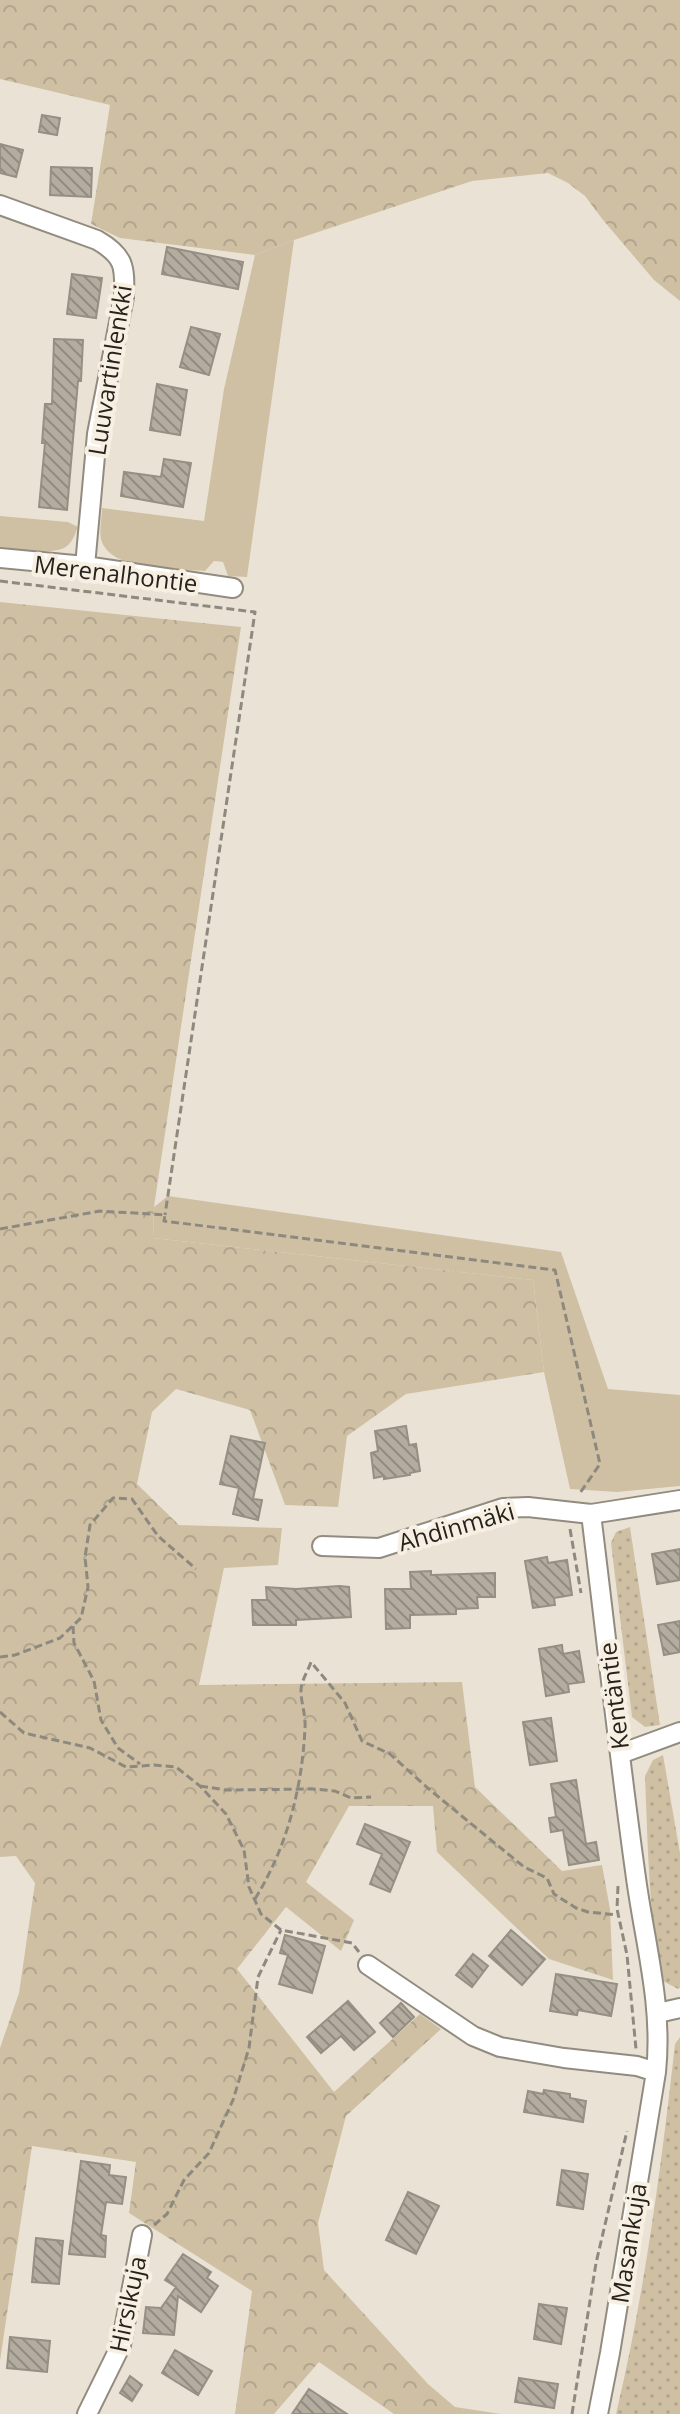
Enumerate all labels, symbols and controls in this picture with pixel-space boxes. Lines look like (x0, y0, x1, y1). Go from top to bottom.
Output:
street label: Luuvartinlenkki (79, 282, 139, 458)
street label: Merenalhontie (32, 547, 200, 599)
street label: Ahdinmäki (394, 1494, 518, 1558)
street label: Kentäntie (590, 1641, 636, 1751)
street label: Masankuja (602, 2181, 654, 2305)
street label: Hirsikuja (101, 2253, 153, 2355)

